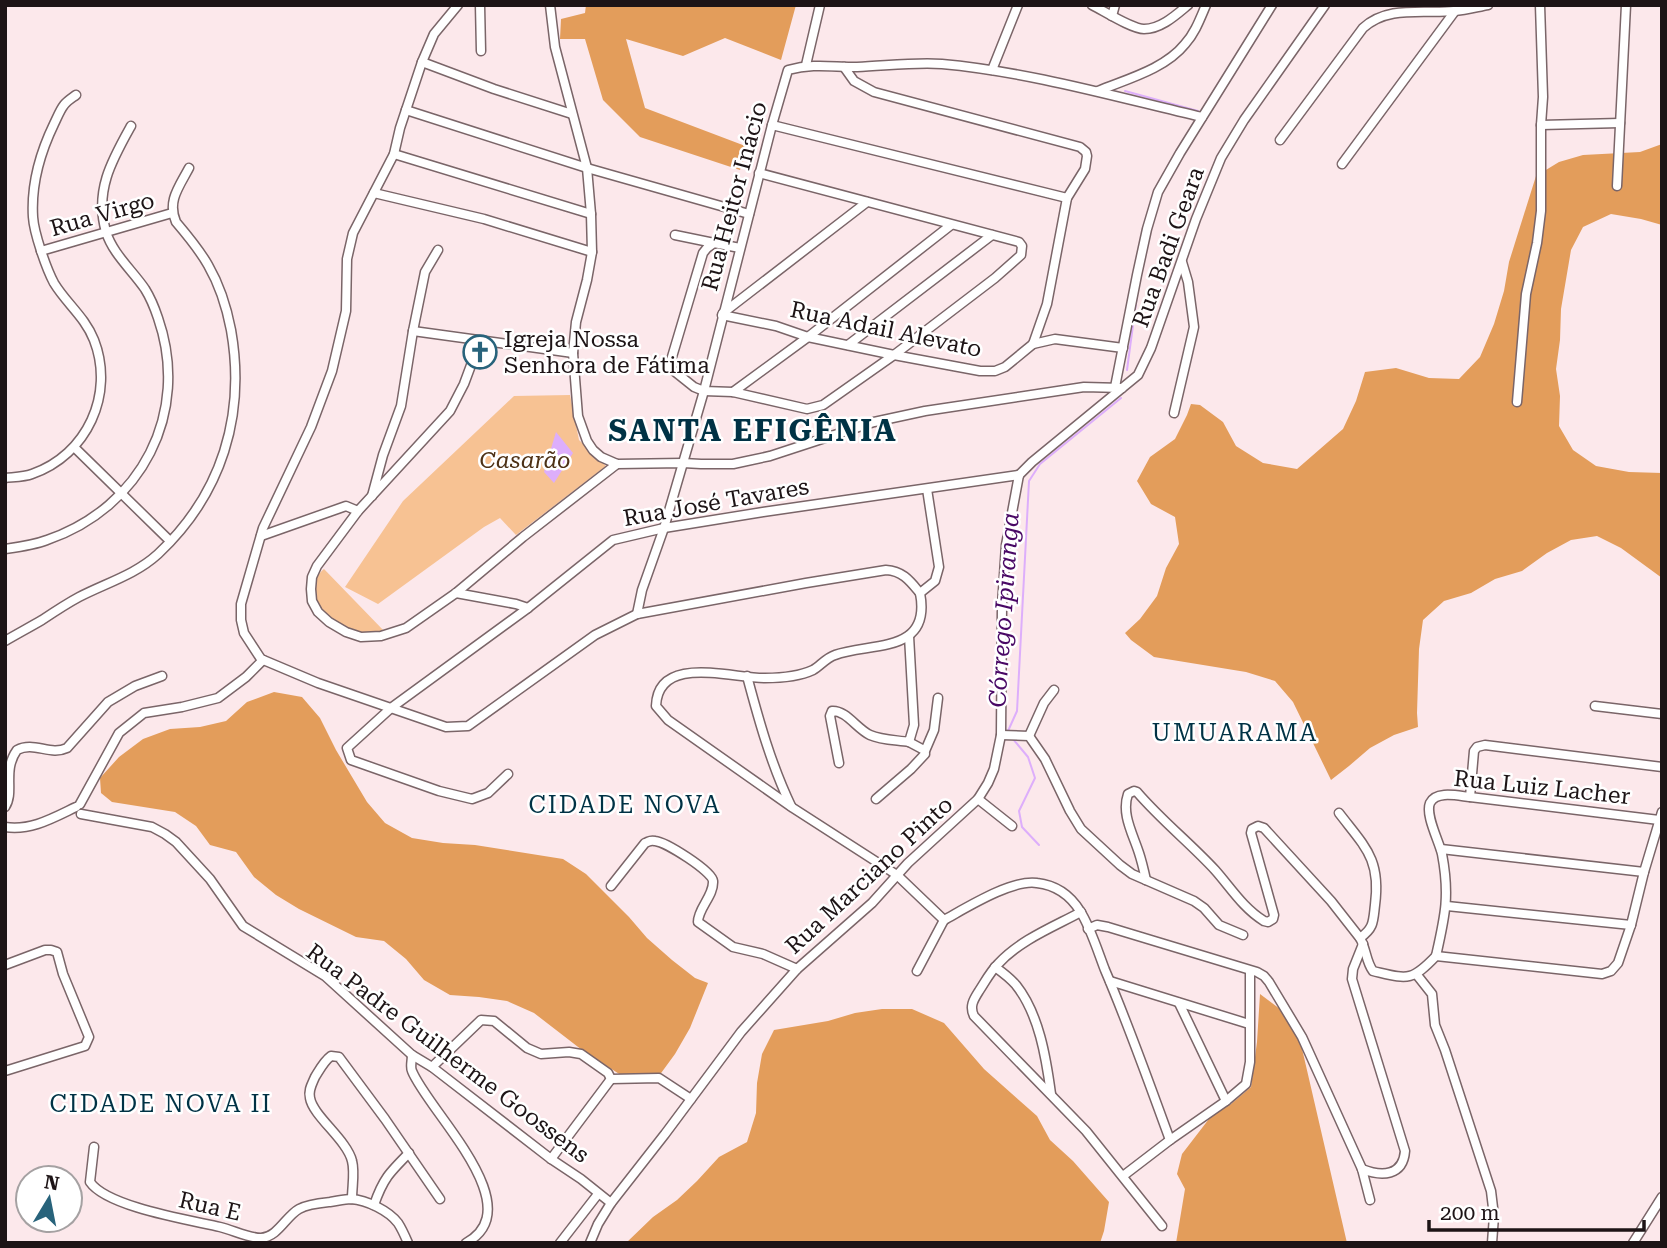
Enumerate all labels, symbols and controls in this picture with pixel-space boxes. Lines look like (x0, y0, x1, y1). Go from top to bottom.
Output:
street label: Rua Heitor Inácio (696, 99, 773, 294)
street label: Rua Badi Geara (1127, 163, 1210, 331)
street label: Rua Virgo (47, 187, 157, 242)
street label: Rua Adail Alevato (788, 296, 984, 363)
place label: Igreja Nossa Senhora de Fátima (504, 326, 710, 379)
church icon: Igreja Nossa Senhora de Fátima (461, 333, 499, 371)
district label: SANTA EFIGÊNIA (608, 413, 898, 448)
park label: Casarão (480, 447, 570, 474)
street label: Rua José Tavares (621, 473, 811, 532)
water label: Córrego Ipiranga (983, 512, 1025, 708)
district label: UMUARAMA (1152, 719, 1318, 747)
street label: Rua Luiz Lacher (1452, 765, 1631, 810)
district label: CIDADE NOVA (529, 791, 721, 819)
street label: Rua Marciano Pinto (780, 791, 958, 960)
street label: Rua Padre Guilherme Goossens (301, 938, 595, 1169)
district label: CIDADE NOVA II (49, 1090, 273, 1118)
north arrow (14, 1164, 84, 1234)
text: N (43, 1170, 61, 1195)
street label: Rua E (176, 1186, 244, 1227)
scale bar (1429, 1188, 1644, 1232)
text: 200 m (1440, 1201, 1500, 1225)

